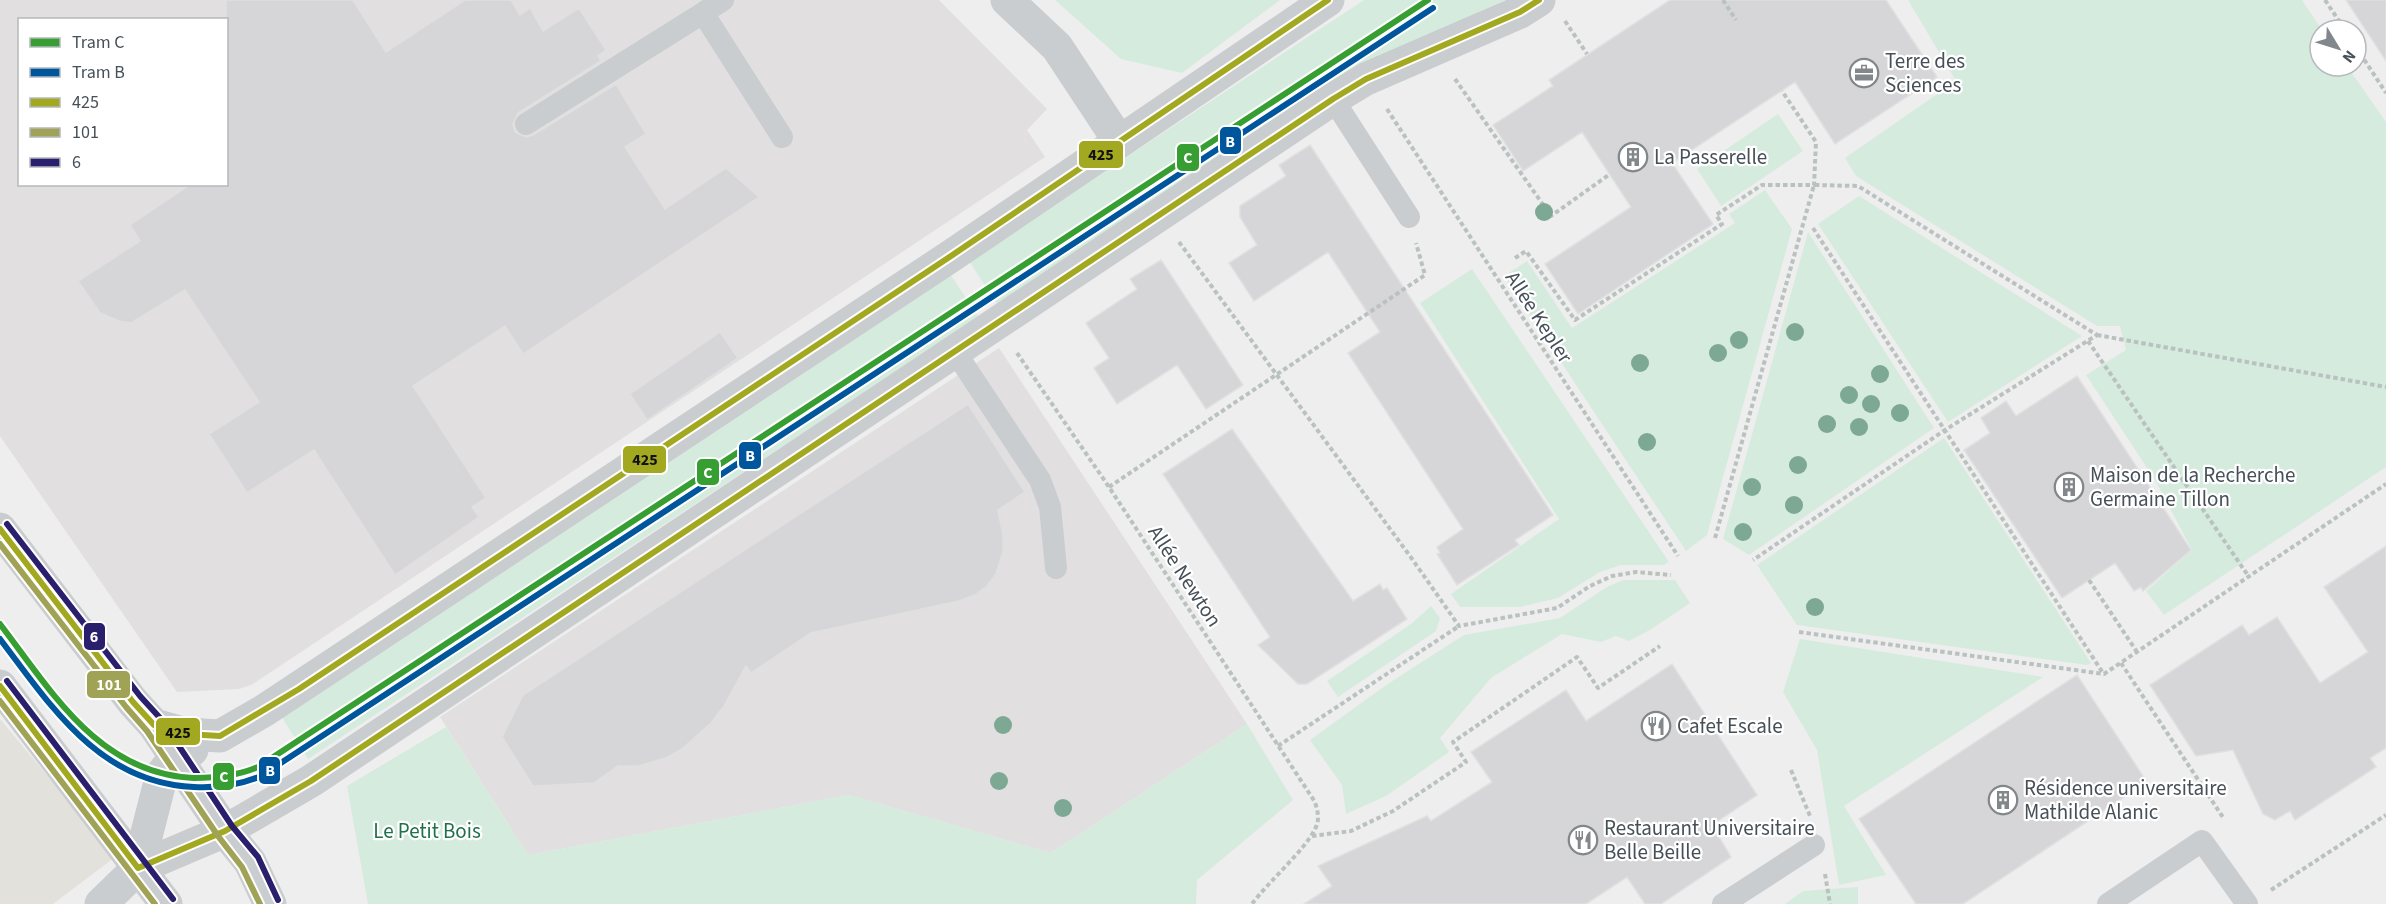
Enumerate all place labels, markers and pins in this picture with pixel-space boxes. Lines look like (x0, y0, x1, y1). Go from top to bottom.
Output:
place label: Terre des Sciences (1885, 46, 1965, 100)
office icon: Terre des Sciences (1848, 57, 1880, 89)
building icon: La Passerelle (1617, 141, 1649, 173)
place label: La Passerelle (1654, 142, 1767, 172)
place label: Maison de la Recherche Germaine Tillon (2090, 460, 2295, 514)
building icon: Maison de la Recherche Germaine Tillon (2053, 471, 2085, 503)
restaurant icon: Cafet Escale (1640, 710, 1672, 742)
place label: Cafet Escale (1677, 711, 1783, 741)
place label: Résidence universitaire Mathilde Alanic (2024, 773, 2227, 827)
building icon: Résidence universitaire Mathilde Alanic (1987, 784, 2019, 816)
place label: Restaurant Universitaire Belle Beille (1604, 813, 1815, 867)
restaurant icon: Restaurant Universitaire Belle Beille (1567, 824, 1599, 856)

